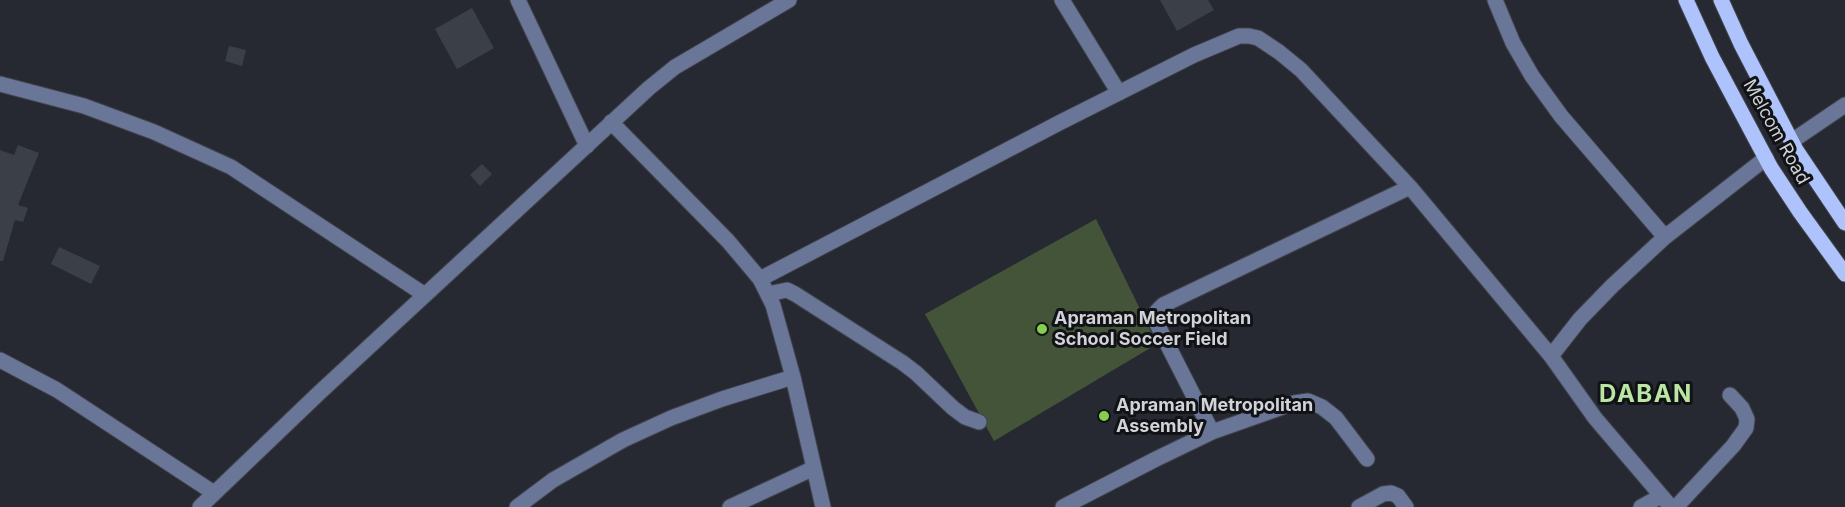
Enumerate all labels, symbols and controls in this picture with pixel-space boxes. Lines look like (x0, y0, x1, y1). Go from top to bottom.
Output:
street label: Melcom Road (1738, 76, 1814, 188)
place label: Apraman Metropolitan School Soccer Field (1054, 308, 1251, 350)
marker: Apraman Metropolitan School Soccer Field (1035, 322, 1049, 336)
district label: DABAN (1599, 381, 1693, 409)
place label: Apraman Metropolitan Assembly (1116, 395, 1313, 438)
marker: Apraman Metropolitan Assembly (1097, 409, 1111, 423)

